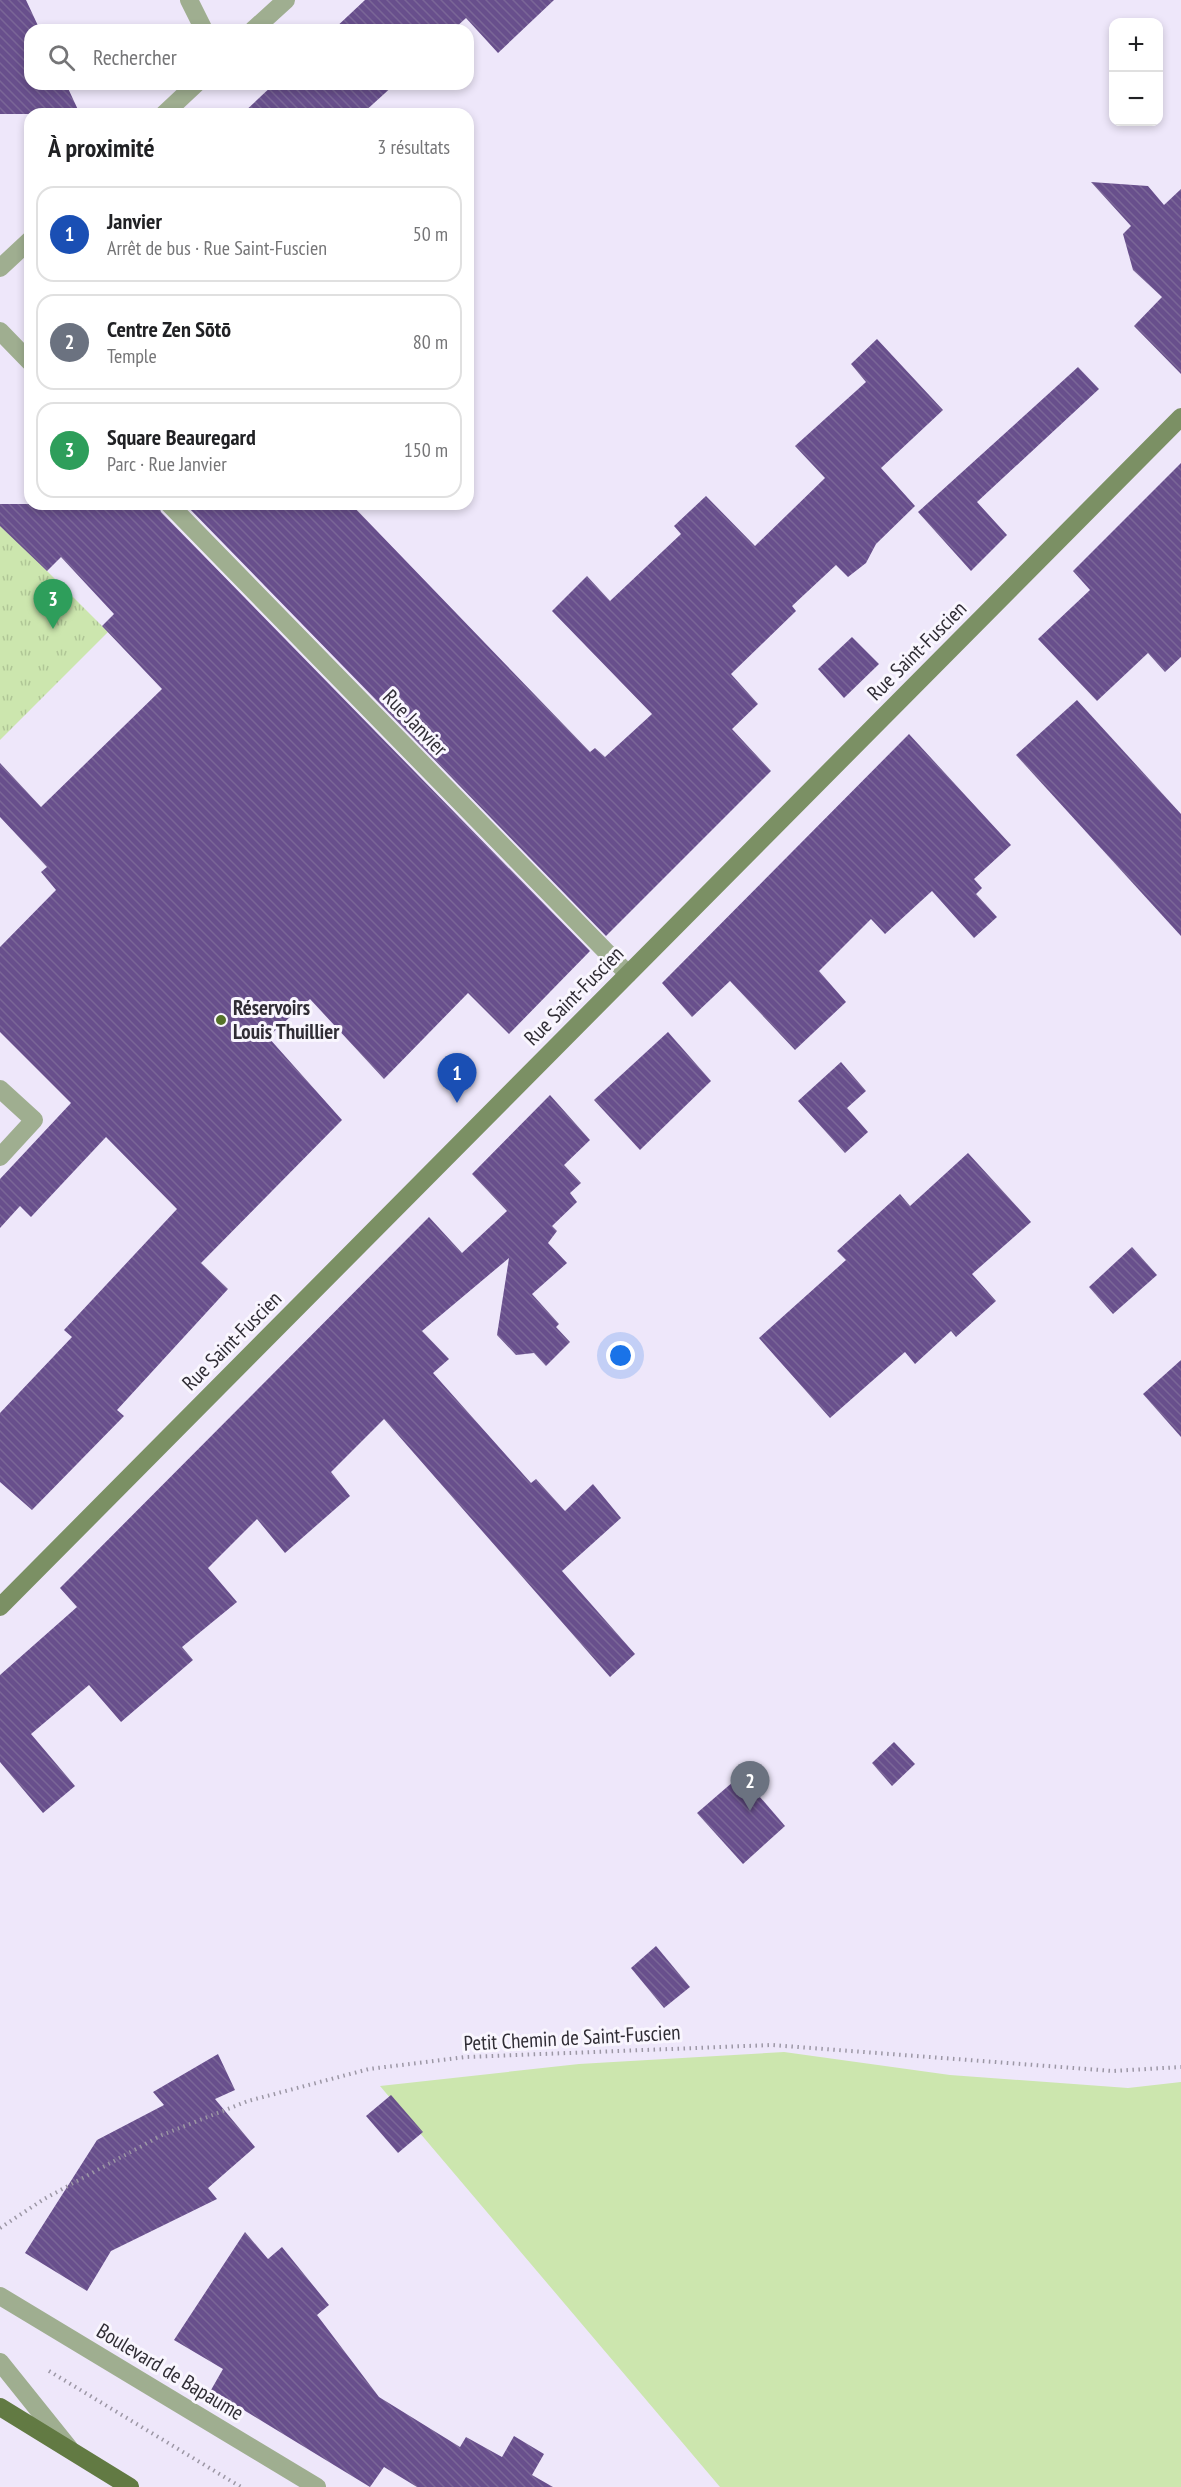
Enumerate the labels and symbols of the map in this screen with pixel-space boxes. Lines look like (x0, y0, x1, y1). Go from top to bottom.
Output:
pin: 3 (34, 580, 72, 629)
street label: Rue Saint-Fuscien (861, 595, 972, 706)
street label: Rue Janvier (377, 684, 454, 762)
street label: Rue Saint-Fuscien (518, 940, 629, 1051)
place label: Réservoirs Louis Thuillier (233, 994, 340, 1045)
marker: Réservoirs Louis Thuillier (214, 1013, 228, 1027)
pin: 1 (438, 1054, 476, 1103)
street label: Rue Saint-Fuscien (176, 1285, 287, 1396)
your location (606, 1341, 635, 1370)
pin: 2 (730, 1762, 770, 1811)
street label: Petit Chemin de Saint-Fuscien (463, 2018, 681, 2057)
street label: Boulevard de Bapaume (92, 2317, 249, 2426)

